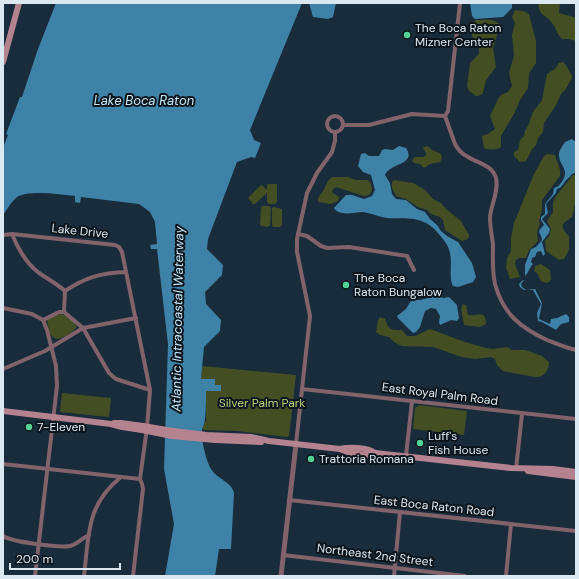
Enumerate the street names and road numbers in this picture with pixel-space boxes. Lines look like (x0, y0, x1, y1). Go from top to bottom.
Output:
street label: Lake Drive (51, 220, 109, 242)
street label: East Royal Palm Road (381, 379, 499, 409)
street label: East Boca Raton Road (373, 492, 495, 520)
street label: Northeast 2nd Street (316, 540, 434, 570)

